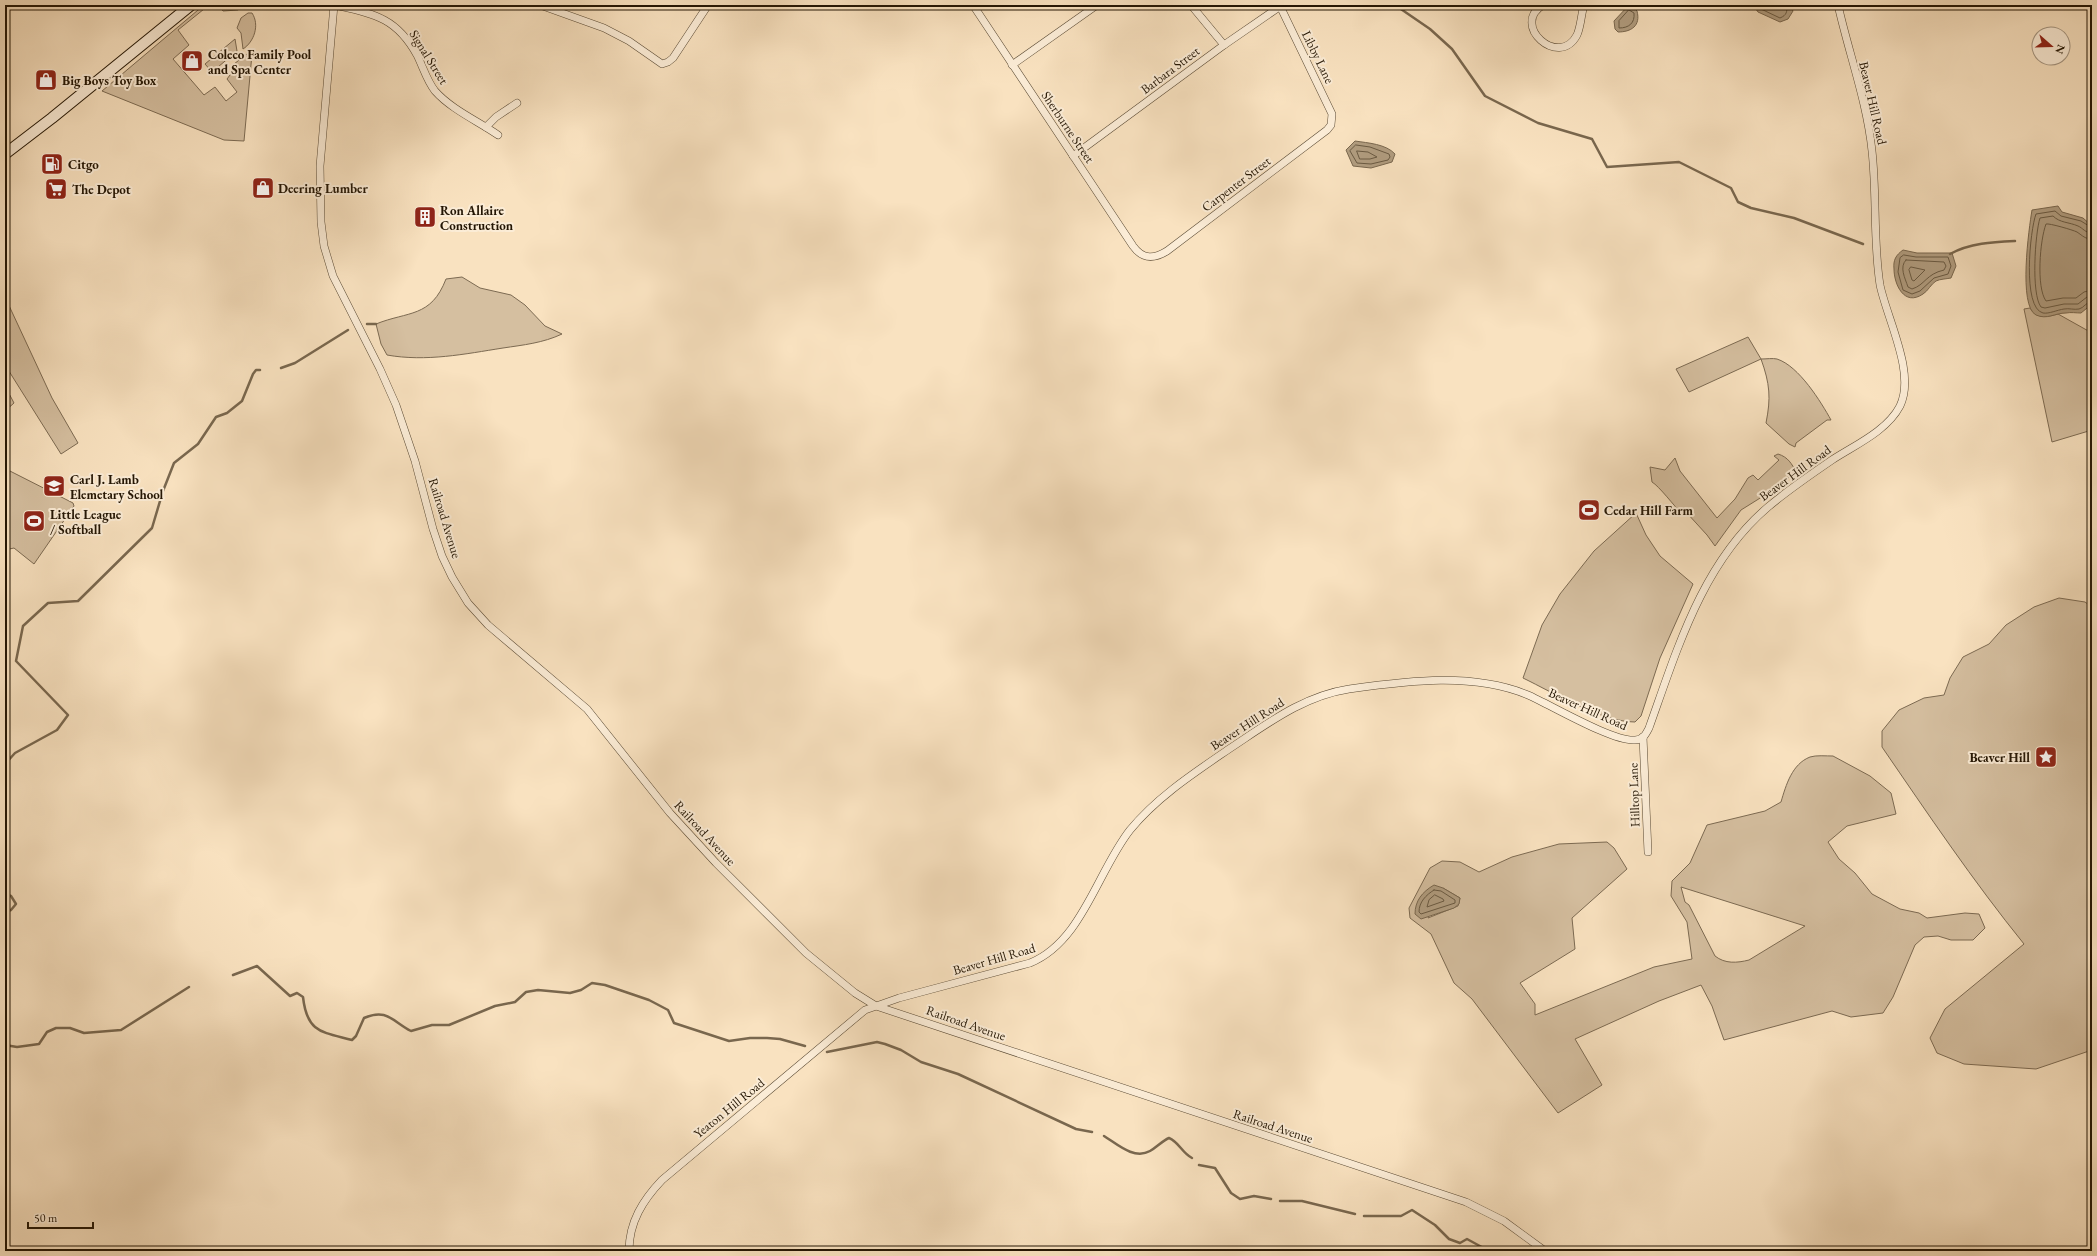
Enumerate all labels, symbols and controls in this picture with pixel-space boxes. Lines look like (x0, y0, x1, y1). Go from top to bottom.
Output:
north arrow (2031, 26, 2071, 66)
street label: Signal Street (406, 27, 452, 87)
street label: Libby Lane (1298, 28, 1338, 86)
street label: Barbara Street (1137, 42, 1203, 98)
text: N (2052, 43, 2068, 56)
place label: Coleco Family Pool and Spa Center (208, 46, 311, 78)
shop icon: Coleco Family Pool and Spa Center (179, 48, 205, 74)
street label: Beaver Hill Road (1855, 60, 1891, 147)
shop icon: Big Boys Toy Box (33, 67, 59, 93)
place label: Big Boys Toy Box (62, 72, 157, 89)
street label: Sherburne Street (1038, 88, 1098, 166)
fuel station icon: Citgo (39, 151, 65, 177)
street label: Carpenter Street (1198, 153, 1274, 215)
place label: Citgo (68, 156, 99, 173)
shop icon: Deering Lumber (250, 175, 276, 201)
supermarket icon: The Depot (43, 176, 69, 202)
place label: Deering Lumber (278, 180, 369, 197)
place label: The Depot (72, 181, 131, 198)
place label: Ron Allaire Construction (440, 202, 514, 234)
building icon: Ron Allaire Construction (412, 204, 438, 230)
street label: Beaver Hill Road (1756, 441, 1835, 505)
place label: Carl J. Lamb Elemetary School (70, 471, 164, 503)
school or university icon: Carl J. Lamb Elemetary School (41, 473, 67, 499)
street label: Railroad Avenue (425, 476, 465, 560)
sports icon: Cedar Hill Farm (1576, 497, 1602, 523)
place label: Cedar Hill Farm (1604, 502, 1694, 519)
place label: Little League / Softball (50, 506, 122, 538)
sports icon: Little League / Softball (21, 508, 47, 534)
street label: Beaver Hill Road (1546, 684, 1631, 734)
street label: Beaver Hill Road (1207, 694, 1288, 754)
place icon: Beaver Hill (2033, 744, 2059, 770)
place label: Beaver Hill (1969, 749, 2030, 766)
street label: Hilltop Lane (1624, 762, 1644, 828)
street label: Railroad Avenue (670, 797, 740, 869)
street label: Beaver Hill Road (951, 939, 1037, 979)
street label: Railroad Avenue (924, 1001, 1008, 1045)
street label: Yeaton Hill Road (690, 1074, 768, 1142)
street label: Railroad Avenue (1231, 1105, 1315, 1147)
scale bar (28, 1204, 93, 1230)
text: 50 m (34, 1210, 58, 1226)

